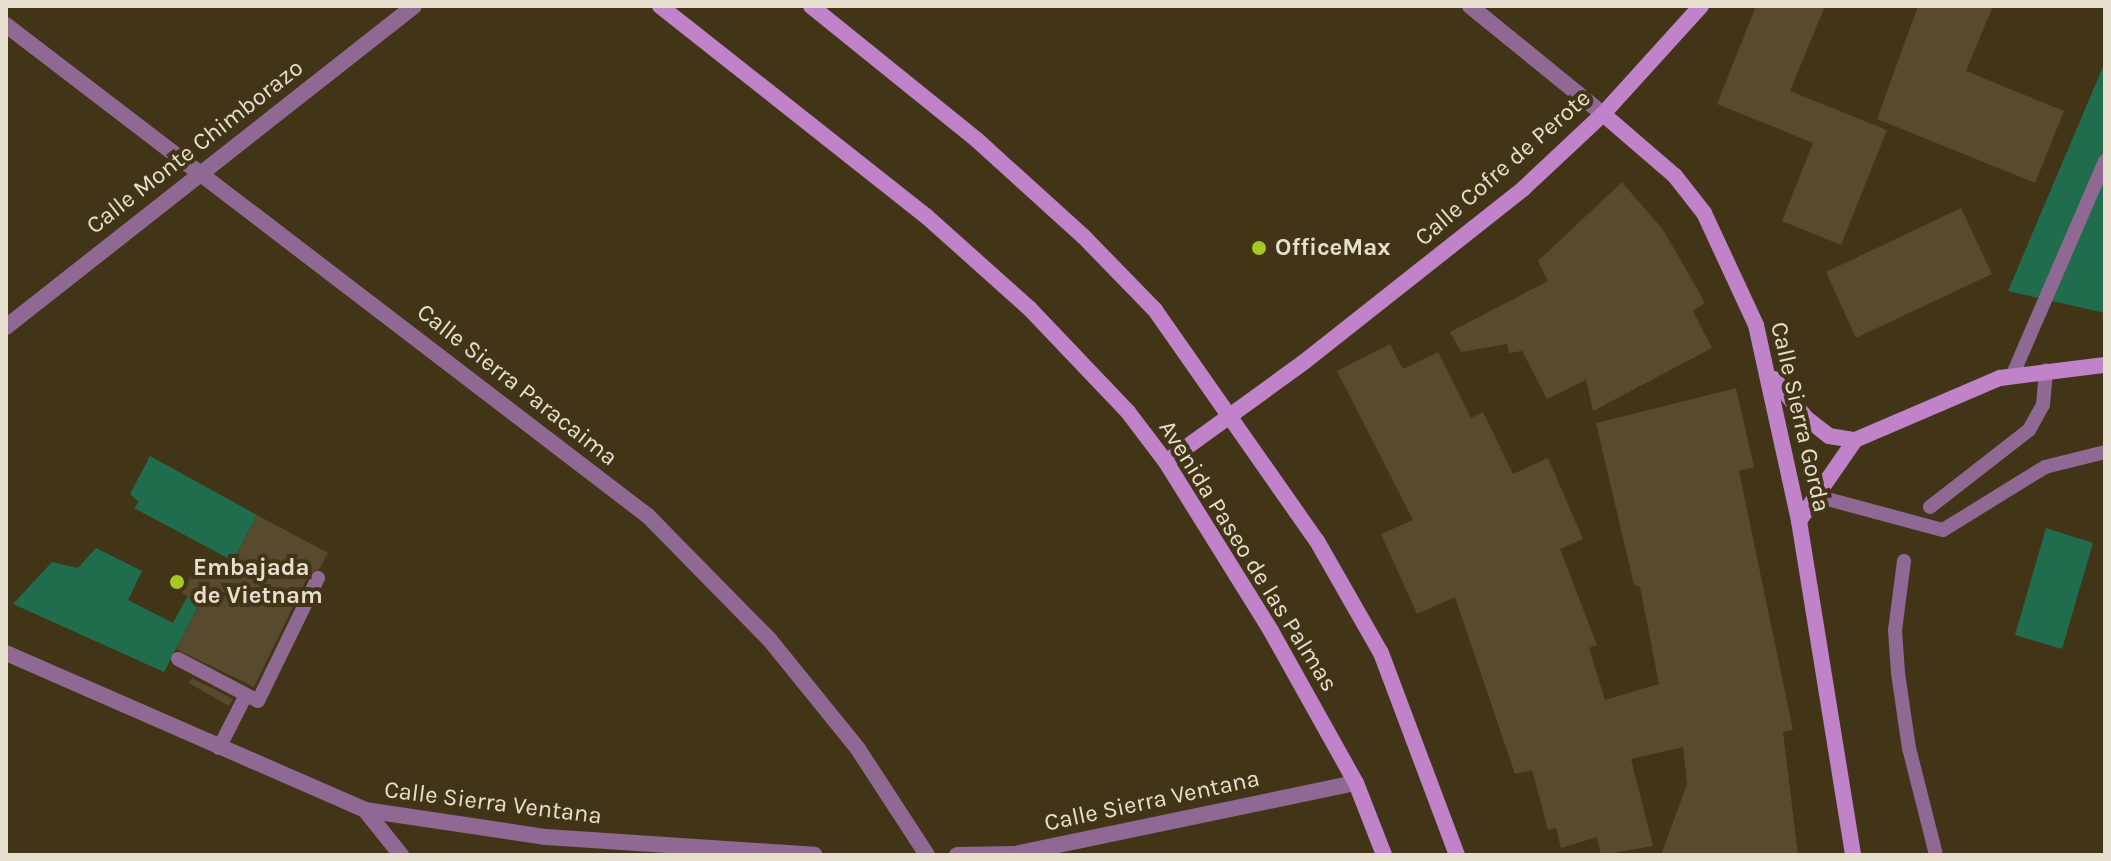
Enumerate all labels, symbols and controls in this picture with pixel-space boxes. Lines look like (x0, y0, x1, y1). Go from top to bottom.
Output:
street label: Calle Monte Chimborazo (81, 53, 309, 241)
street label: Calle Cofre de Perote (1409, 84, 1597, 252)
place label: OfficeMax (1275, 234, 1391, 262)
marker: OfficeMax (1250, 239, 1268, 257)
street label: Calle Sierra Paracaima (411, 298, 623, 472)
street label: Calle Sierra Gorda (1764, 319, 1836, 515)
street label: Avenida Paseo de las Palmas (1152, 415, 1344, 697)
place label: Embajada de Vietnam (193, 554, 323, 610)
marker: Embajada de Vietnam (168, 573, 186, 591)
street label: Calle Sierra Ventana (1042, 764, 1262, 838)
street label: Calle Sierra Ventana (383, 775, 603, 831)

